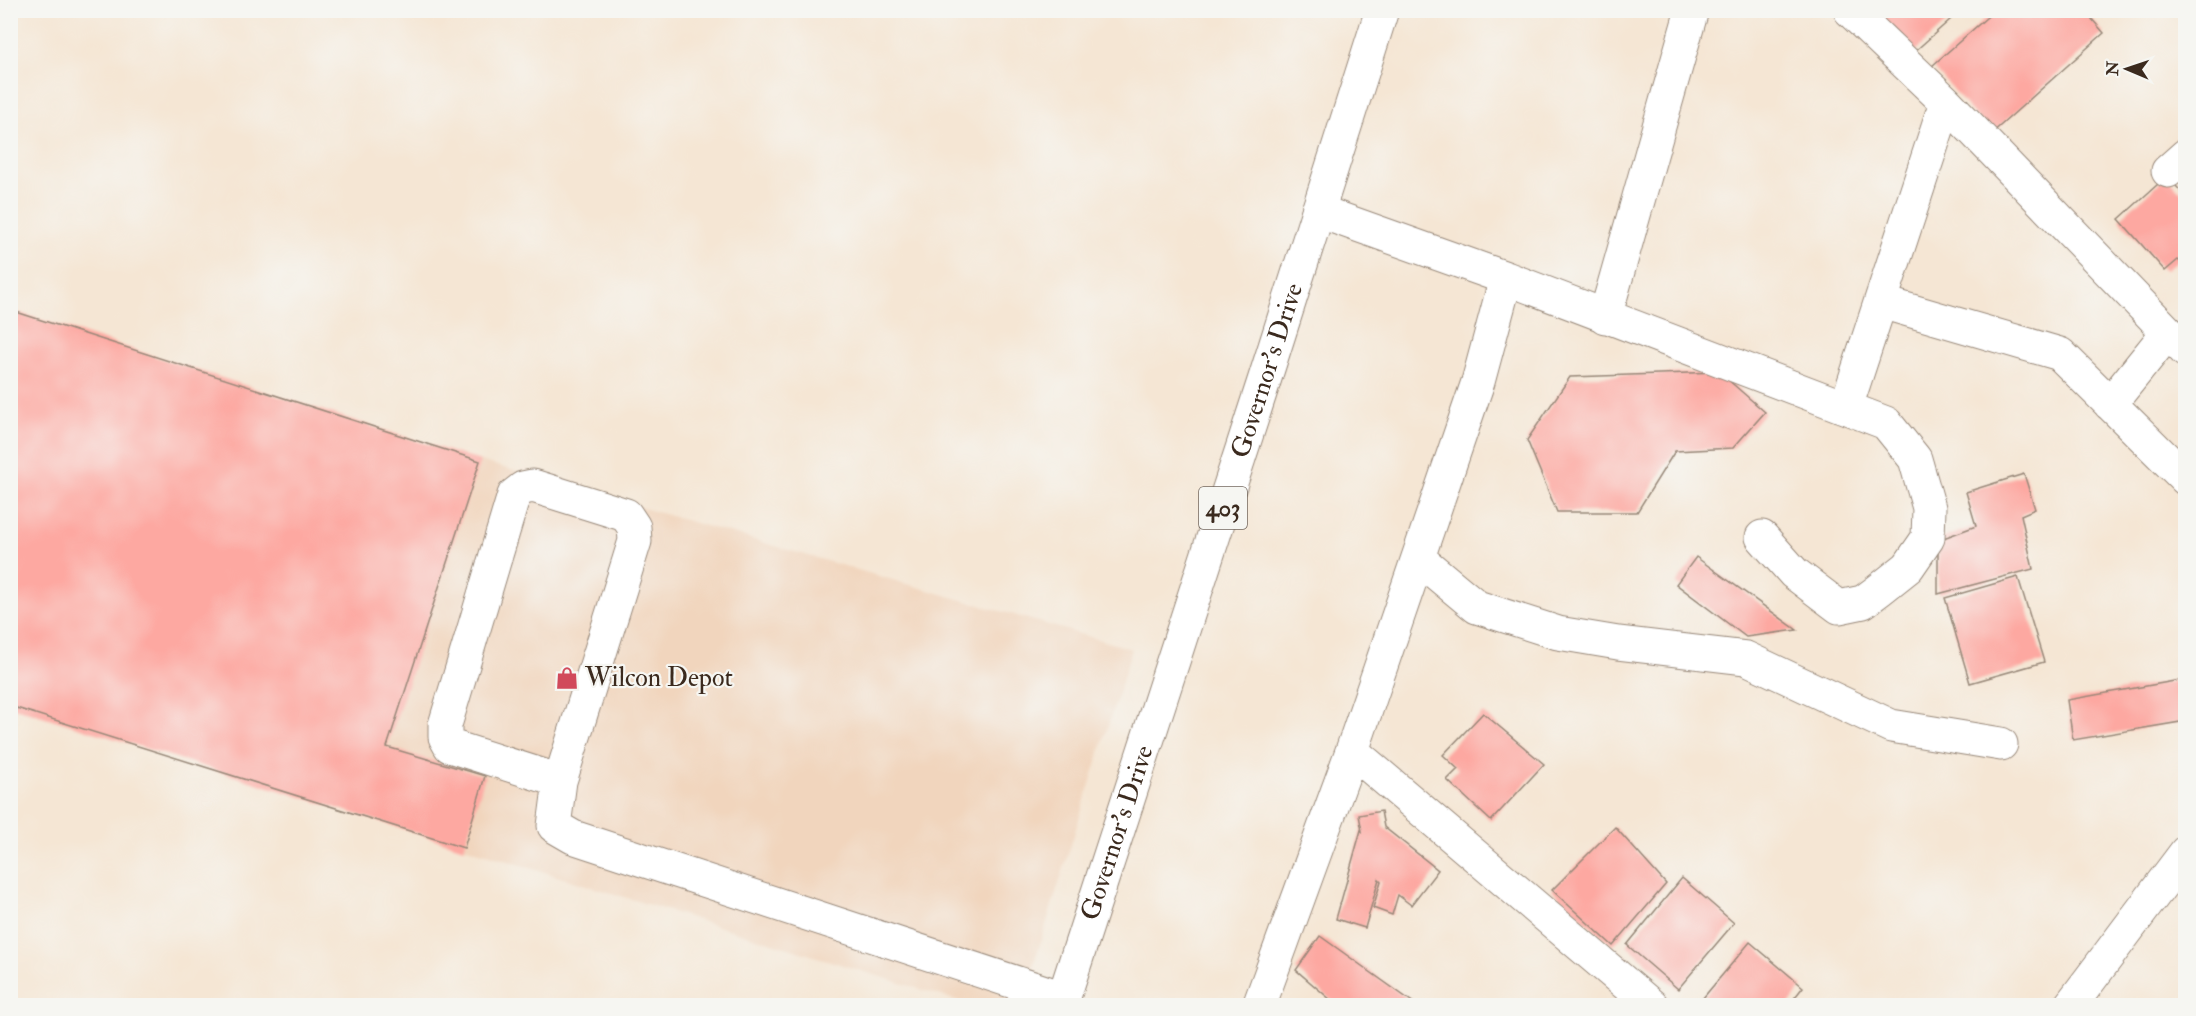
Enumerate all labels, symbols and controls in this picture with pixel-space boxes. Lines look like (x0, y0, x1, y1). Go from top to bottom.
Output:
north arrow (2097, 39, 2157, 99)
text: N (2103, 60, 2123, 77)
street label: Governor's Drive (1224, 279, 1310, 462)
road number: 403 (1199, 487, 1247, 529)
place label: Wilcon Depot (584, 662, 733, 695)
shop icon: Wilcon Depot (554, 665, 580, 691)
street label: Governor's Drive (1074, 741, 1161, 924)

